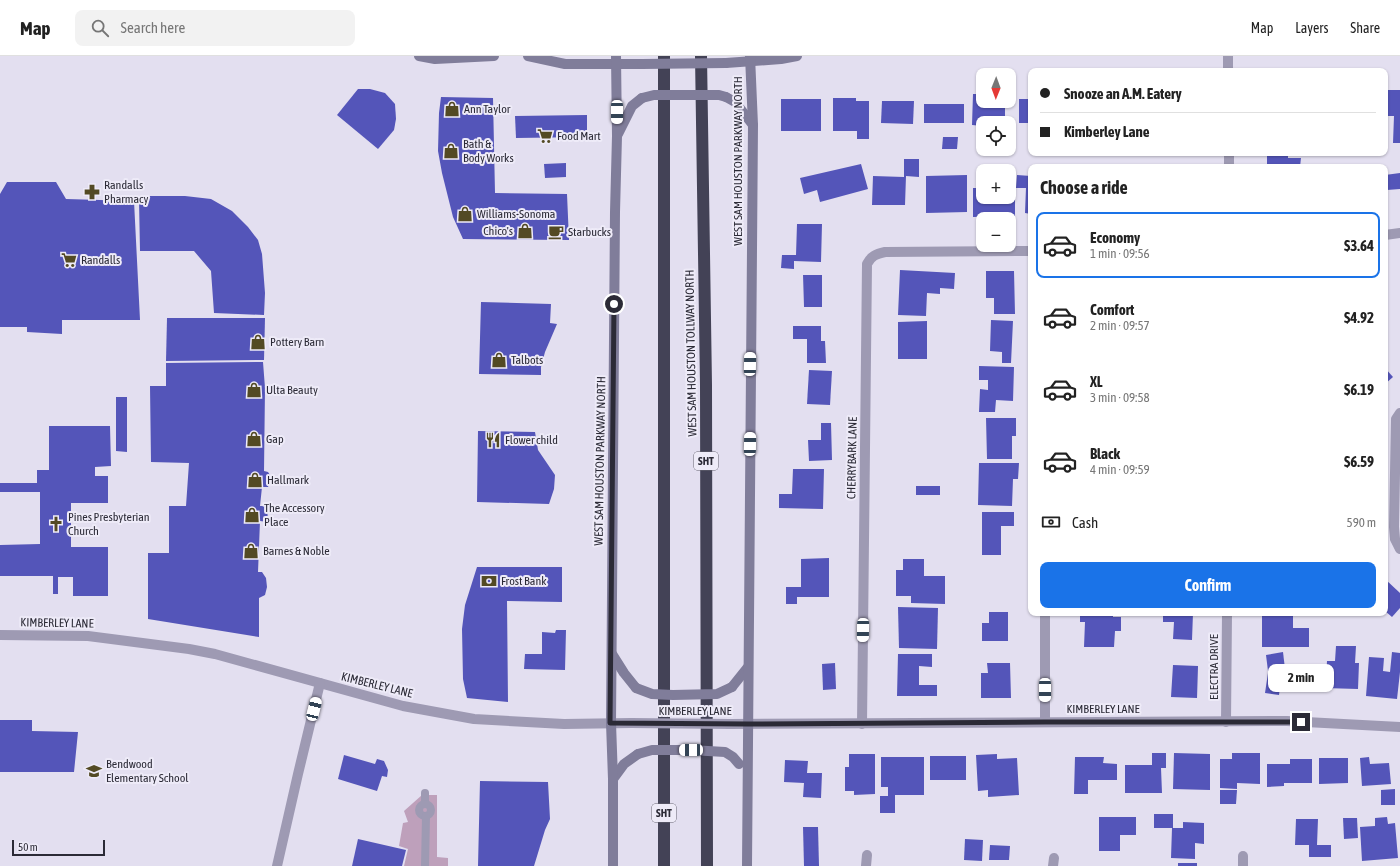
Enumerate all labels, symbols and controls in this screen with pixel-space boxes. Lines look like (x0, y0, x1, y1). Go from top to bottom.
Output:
search box (75, 10, 355, 46)
text: Map (20, 17, 51, 39)
icon: search (89, 17, 111, 39)
text: Search here (121, 19, 185, 36)
text: Map (1251, 20, 1273, 36)
text: Layers (1295, 20, 1328, 36)
text: Share (1350, 20, 1380, 36)
north arrow (976, 68, 1016, 108)
map controls (976, 68, 1016, 252)
street label: WEST SAM HOUSTON PARKWAY NORTH (731, 76, 745, 246)
text: Snooze an A.M. Eatery (1064, 85, 1182, 102)
shop icon: Ann Taylor (443, 100, 461, 118)
car (611, 100, 623, 124)
place label: Ann Taylor (464, 102, 511, 116)
button: locate (976, 116, 1016, 156)
text: Kimberley Lane (1064, 123, 1150, 140)
supermarket icon: Food Mart (536, 127, 554, 145)
place label: Food Mart (557, 129, 601, 143)
place label: Bath & Body Works (463, 137, 514, 165)
shop icon: Bath & Body Works (442, 142, 460, 160)
button: + (976, 164, 1016, 204)
text: Choose a ride (1040, 177, 1128, 198)
place label: Randalls Pharmacy (104, 178, 148, 206)
pharmacy icon: Randalls Pharmacy (83, 183, 101, 201)
shop icon: Williams-Sonoma (456, 205, 474, 223)
place label: Williams-Sonoma (477, 207, 555, 221)
button: − (976, 212, 1016, 252)
shop icon: Chico's (516, 222, 534, 240)
cafe icon: Starbucks (547, 223, 565, 241)
place label: Chico's (483, 224, 513, 238)
place label: Starbucks (568, 225, 611, 239)
icon: car (1042, 227, 1078, 263)
text: Economy (1090, 229, 1140, 246)
text: $3.64 (1344, 237, 1374, 254)
text: 1 min · 09:56 (1090, 246, 1150, 261)
supermarket icon: Randalls (60, 251, 78, 269)
place label: Randalls (81, 253, 120, 267)
street label: WEST SAM HOUSTON TOLLWAY NORTH (683, 269, 699, 437)
route start (605, 295, 623, 313)
icon: car (1042, 299, 1078, 335)
text: Comfort (1090, 301, 1134, 318)
text: $4.92 (1344, 309, 1374, 326)
text: 2 min · 09:57 (1090, 318, 1150, 333)
shop icon: Pottery Barn (249, 333, 267, 351)
place label: Pottery Barn (270, 335, 324, 349)
shop icon: Talbots (490, 351, 508, 369)
car (744, 352, 756, 376)
place label: Talbots (511, 353, 543, 367)
icon: car (1042, 371, 1078, 407)
text: XL (1090, 373, 1103, 390)
street label: WEST SAM HOUSTON PARKWAY NORTH (592, 376, 608, 546)
shop icon: Ulta Beauty (245, 381, 263, 399)
text: $6.19 (1344, 381, 1374, 398)
place label: Ulta Beauty (266, 383, 318, 397)
text: 3 min · 09:58 (1090, 390, 1150, 405)
street label: CHERRYBARK LANE (844, 417, 860, 499)
shop icon: Gap (245, 430, 263, 448)
restaurant icon: Flower child (484, 431, 502, 449)
place label: Gap (266, 432, 284, 446)
car (744, 432, 756, 456)
place label: Flower child (505, 433, 558, 447)
icon: car (1042, 443, 1078, 479)
text: Black (1090, 445, 1120, 462)
road number: SHT (694, 452, 718, 470)
text: $6.59 (1344, 453, 1374, 470)
text: 4 min · 09:59 (1090, 462, 1150, 477)
shop icon: Hallmark (246, 471, 264, 489)
place label: Hallmark (267, 473, 310, 487)
place label: The Accessory Place (264, 501, 325, 529)
shop icon: The Accessory Place (243, 506, 261, 524)
place label: Pines Presbyterian Church (68, 510, 150, 538)
icon: cash (1040, 511, 1062, 533)
text: Cash (1072, 514, 1098, 531)
church icon: Pines Presbyterian Church (47, 515, 65, 533)
text: 590 m (1347, 515, 1376, 530)
shop icon: Barnes & Noble (242, 542, 260, 560)
place label: Barnes & Noble (263, 544, 330, 558)
button: Confirm (1040, 562, 1376, 608)
bank icon: Frost Bank (480, 572, 498, 590)
place label: Frost Bank (501, 574, 547, 588)
street label: KIMBERLEY LANE (20, 615, 94, 631)
car (857, 618, 869, 642)
street label: ELECTRA DRIVE (1207, 634, 1221, 700)
callout: 2 min (1268, 664, 1334, 692)
street label: KIMBERLEY LANE (340, 669, 414, 701)
text: 2 min (1288, 670, 1314, 685)
car (1039, 678, 1051, 702)
car (305, 696, 323, 722)
street label: KIMBERLEY LANE (1066, 702, 1140, 716)
street label: KIMBERLEY LANE (658, 704, 732, 718)
route end (1292, 713, 1310, 731)
car (679, 744, 703, 756)
place label: Bendwood Elementary School (106, 757, 189, 785)
school or university icon: Bendwood Elementary School (85, 762, 103, 780)
road number: SHT (652, 804, 676, 822)
scale bar (12, 838, 105, 857)
text: 50 m (18, 841, 38, 853)

